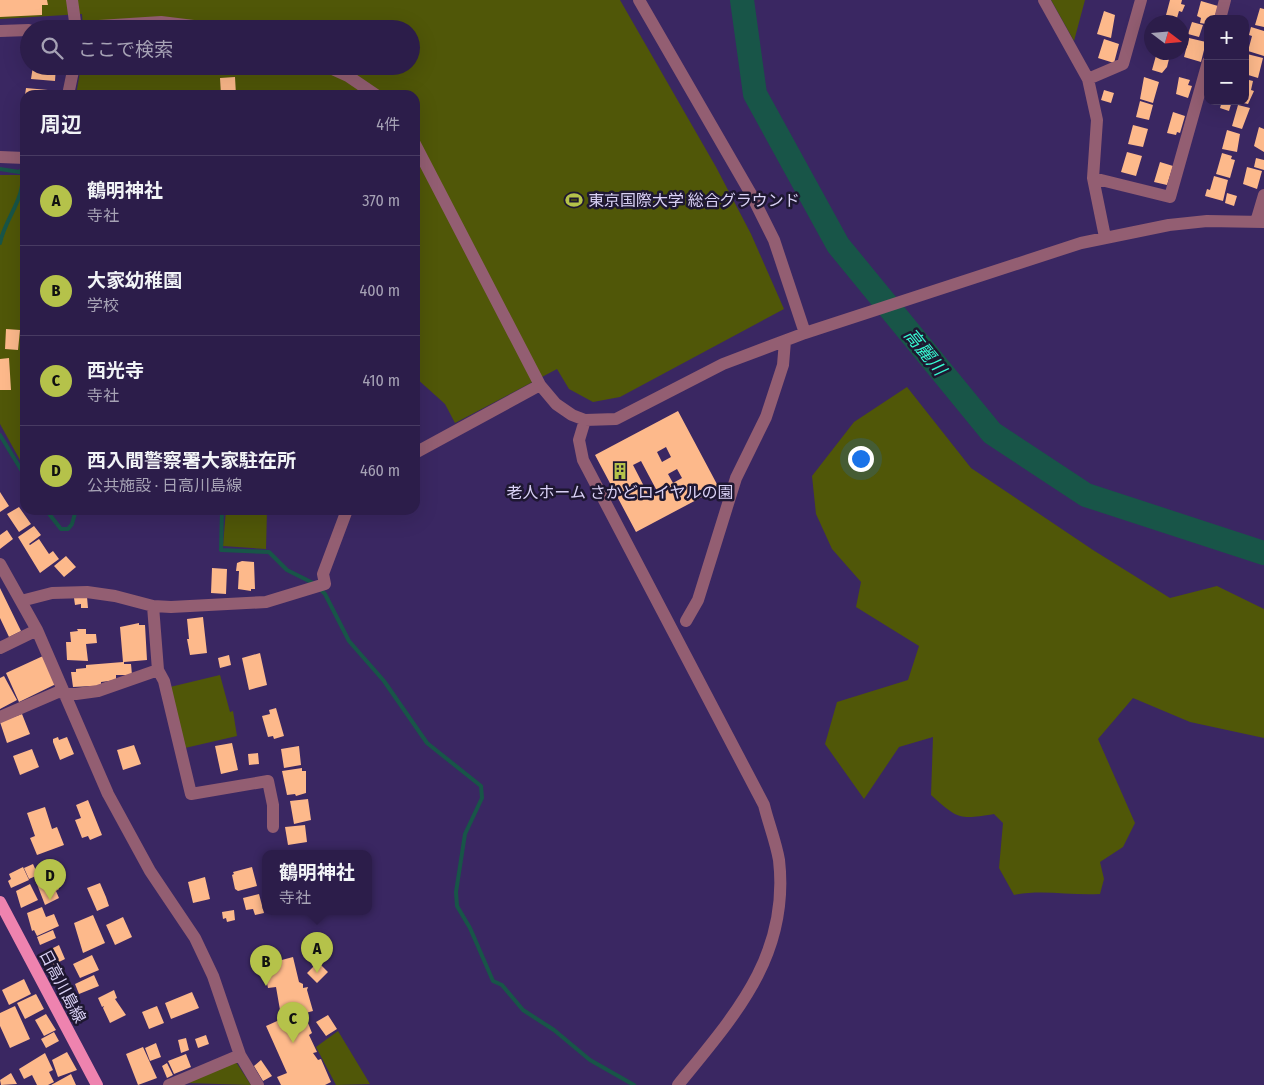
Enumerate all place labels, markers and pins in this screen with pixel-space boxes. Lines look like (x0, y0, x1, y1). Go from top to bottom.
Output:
sports icon: 東京国際大学 総合グラウンド (564, 190, 584, 210)
place label: 東京国際大学 総合グラウンド (588, 191, 800, 210)
building icon: 老人ホーム さかどロイヤルの園 (610, 461, 630, 481)
place label: 老人ホーム さかどロイヤルの園 (507, 483, 733, 502)
pin: D (34, 859, 66, 900)
pin: A (301, 932, 333, 973)
pin: B (250, 945, 282, 986)
pin: C (277, 1002, 309, 1043)

